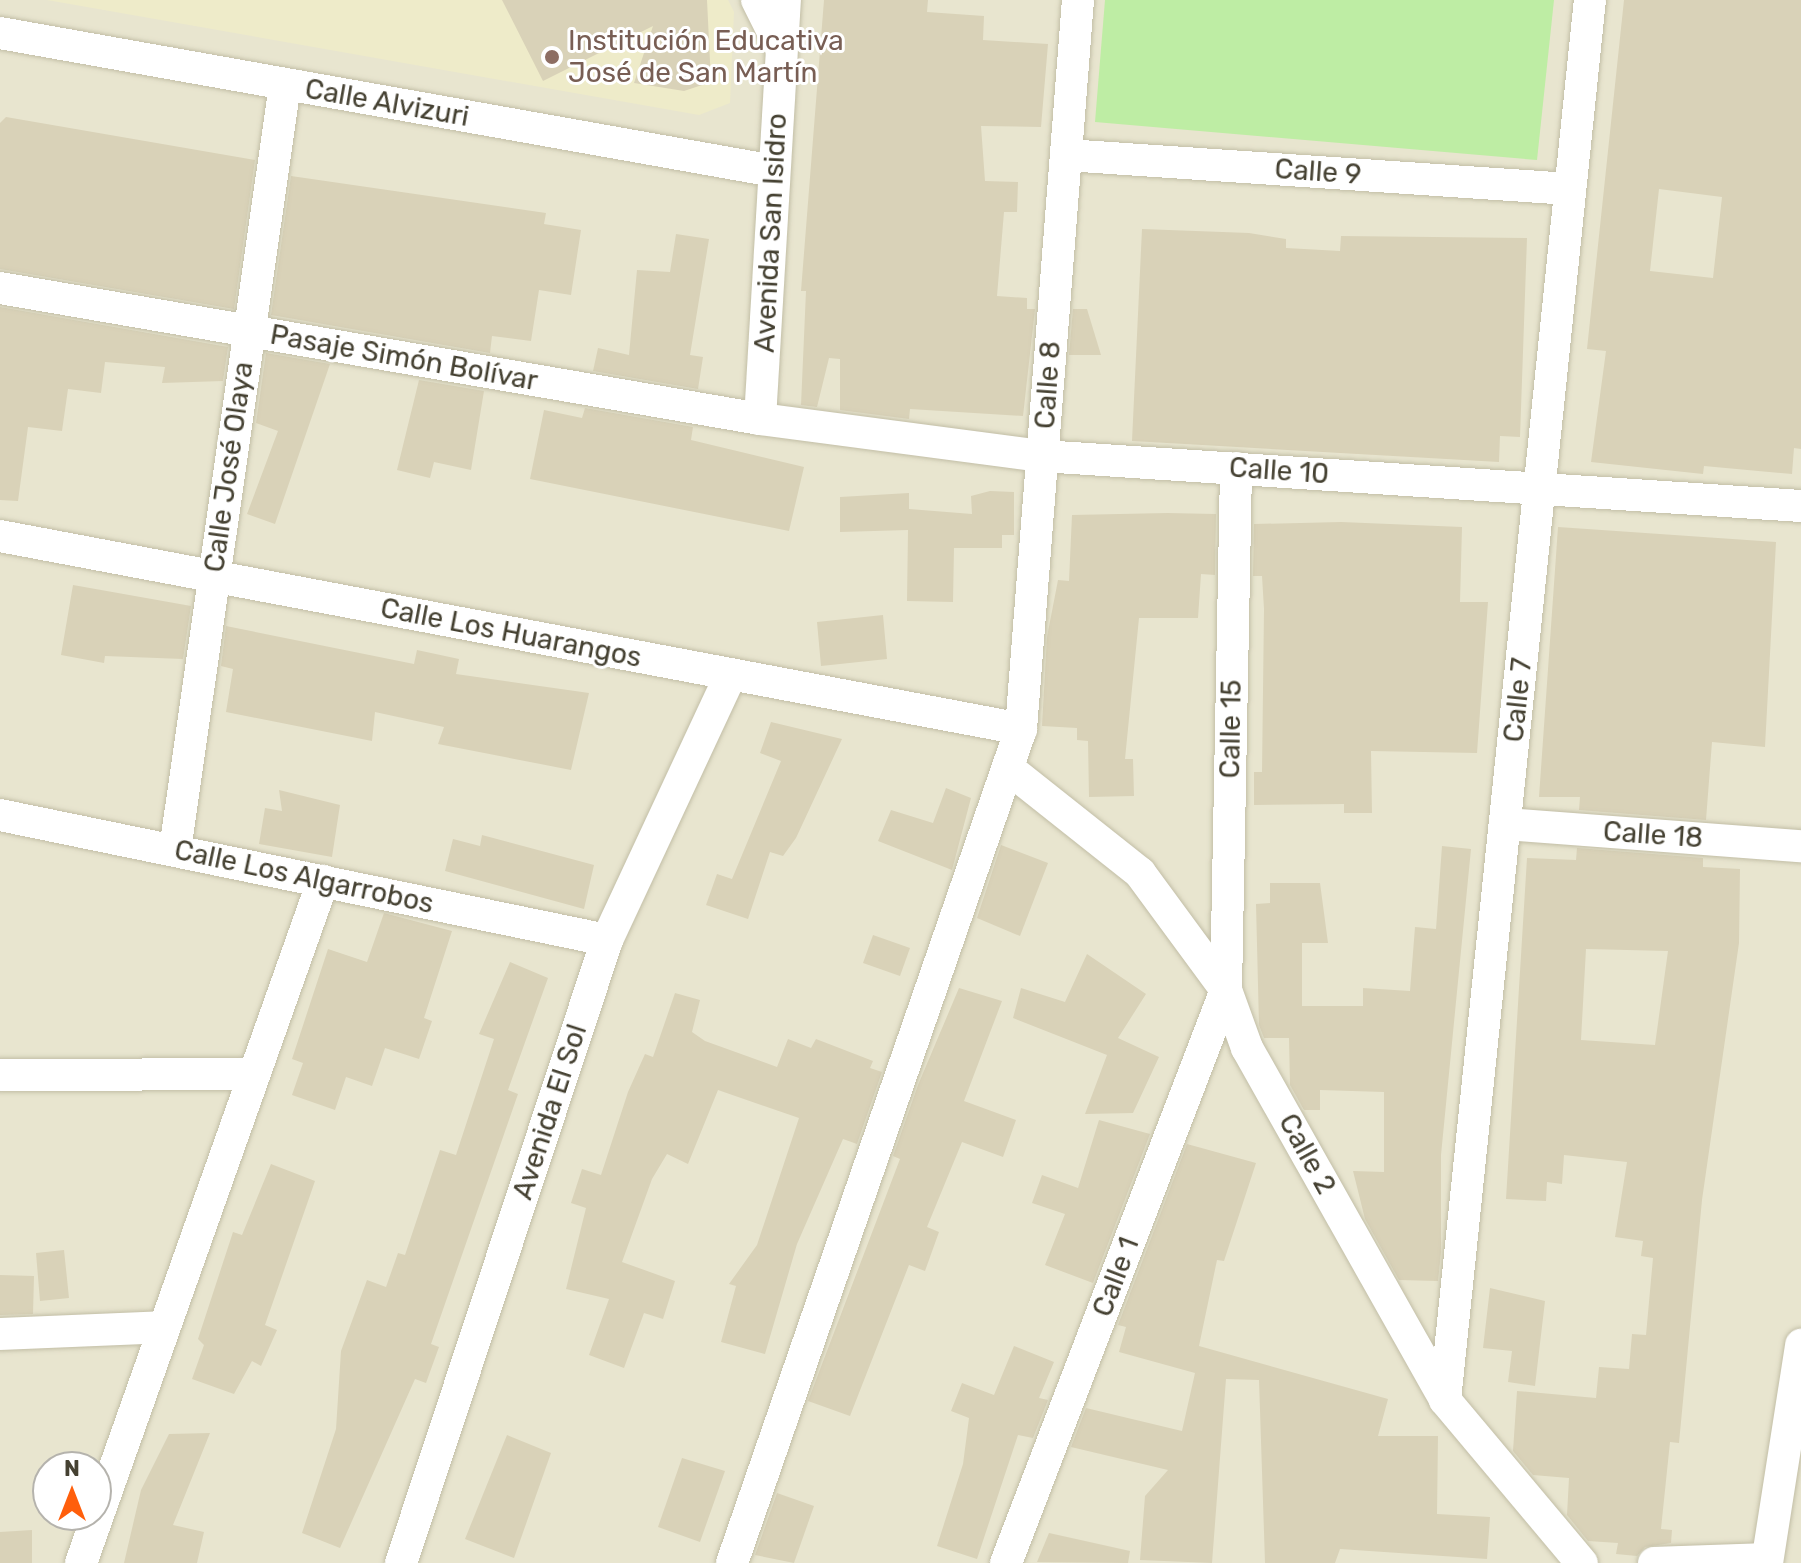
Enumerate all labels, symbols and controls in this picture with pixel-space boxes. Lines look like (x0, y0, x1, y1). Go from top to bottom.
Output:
place label: Institución Educativa José de San Martín (568, 24, 844, 90)
marker: Institución Educativa José de San Martín (543, 48, 561, 66)
street label: Calle Alvizuri (302, 72, 472, 134)
street label: Avenida San Isidro (748, 112, 794, 354)
street label: Calle 9 (1274, 152, 1362, 192)
street label: Pasaje Simón Bolívar (268, 318, 540, 398)
street label: Calle 8 (1028, 340, 1068, 430)
street label: Calle José Olaya (198, 360, 260, 574)
street label: Calle 10 (1228, 451, 1330, 491)
street label: Calle Los Huarangos (378, 591, 644, 675)
street label: Calle 7 (1497, 656, 1539, 744)
street label: Calle 15 (1213, 679, 1249, 779)
street label: Calle 18 (1602, 815, 1704, 855)
street label: Calle Los Algarrobos (171, 833, 437, 921)
street label: Avenida El Sol (506, 1020, 594, 1204)
street label: Calle 2 (1271, 1108, 1343, 1200)
street label: Calle 1 (1086, 1233, 1146, 1321)
north arrow (32, 1451, 112, 1531)
text: N (64, 1455, 80, 1482)

